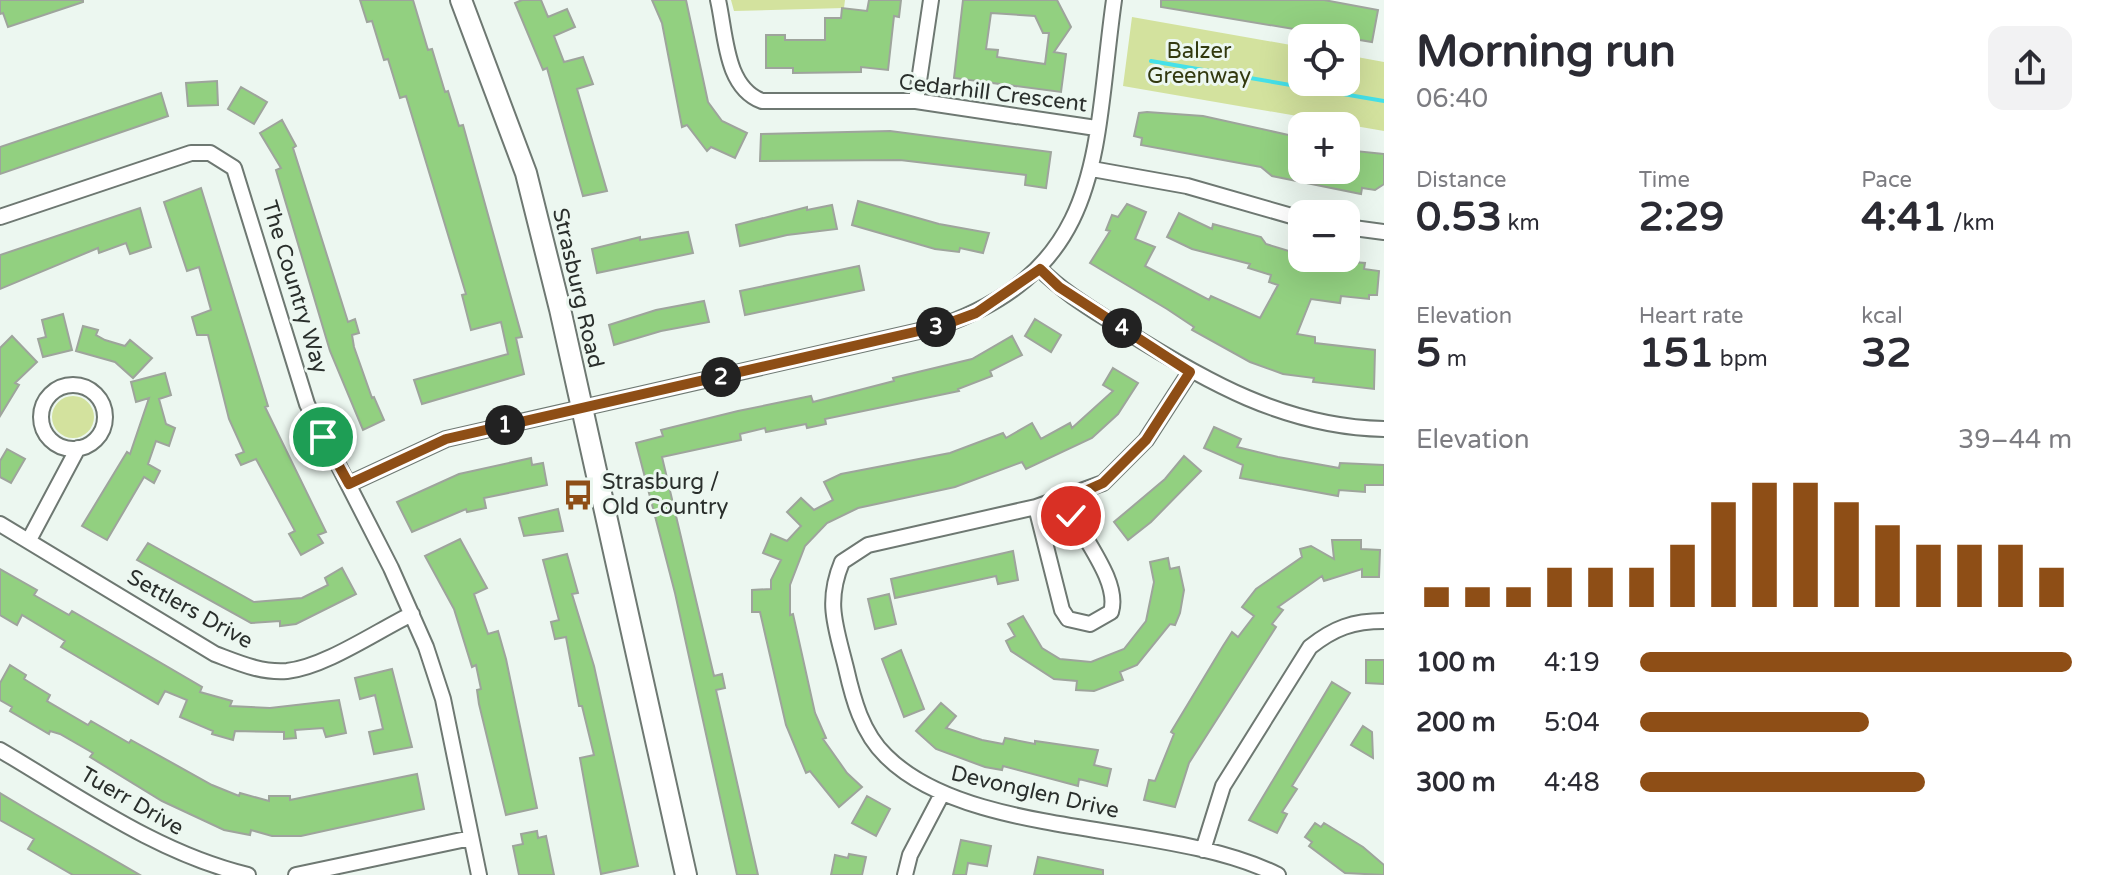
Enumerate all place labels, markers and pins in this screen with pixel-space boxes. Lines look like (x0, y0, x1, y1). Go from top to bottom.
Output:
pin: 3 (916, 307, 956, 347)
pin: 4 (1102, 308, 1142, 348)
pin: 2 (701, 357, 741, 397)
pin (289, 403, 357, 471)
pin: 1 (485, 405, 525, 445)
place label: Strasburg / Old Country (602, 469, 728, 520)
bus stop icon: Strasburg / Old Country (561, 478, 595, 512)
pin (1037, 482, 1105, 550)

